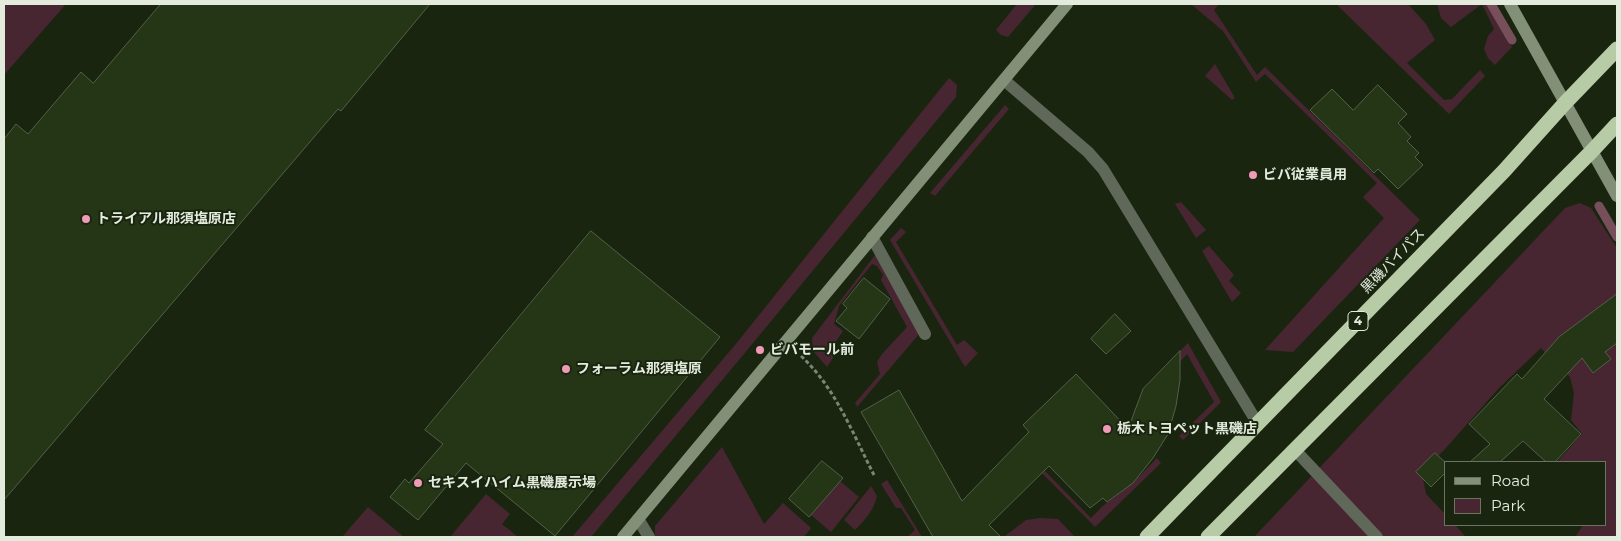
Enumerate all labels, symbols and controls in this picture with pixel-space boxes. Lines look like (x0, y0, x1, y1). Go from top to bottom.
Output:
place label: ビバ従業員用 (1263, 167, 1347, 183)
marker: ビバ従業員用 (1247, 169, 1259, 181)
place label: トライアル那須塩原店 (96, 211, 236, 227)
marker: トライアル那須塩原店 (80, 213, 92, 225)
street label: 黒磯バイパス (1358, 225, 1428, 297)
road number: 4 (1348, 312, 1368, 331)
place label: ビバモール前 (770, 342, 854, 358)
marker: ビバモール前 (754, 344, 766, 356)
place label: フォーラム那須塩原 (576, 361, 702, 377)
marker: フォーラム那須塩原 (560, 363, 572, 375)
place label: 栃木トヨペット黒磯店 (1117, 421, 1257, 437)
marker: 栃木トヨペット黒磯店 (1101, 423, 1113, 435)
legend (1444, 461, 1606, 526)
text: Road (1491, 471, 1530, 490)
place label: セキスイハイム黒磯展示場 (428, 475, 596, 491)
marker: セキスイハイム黒磯展示場 (412, 477, 424, 489)
text: Park (1491, 496, 1525, 515)

